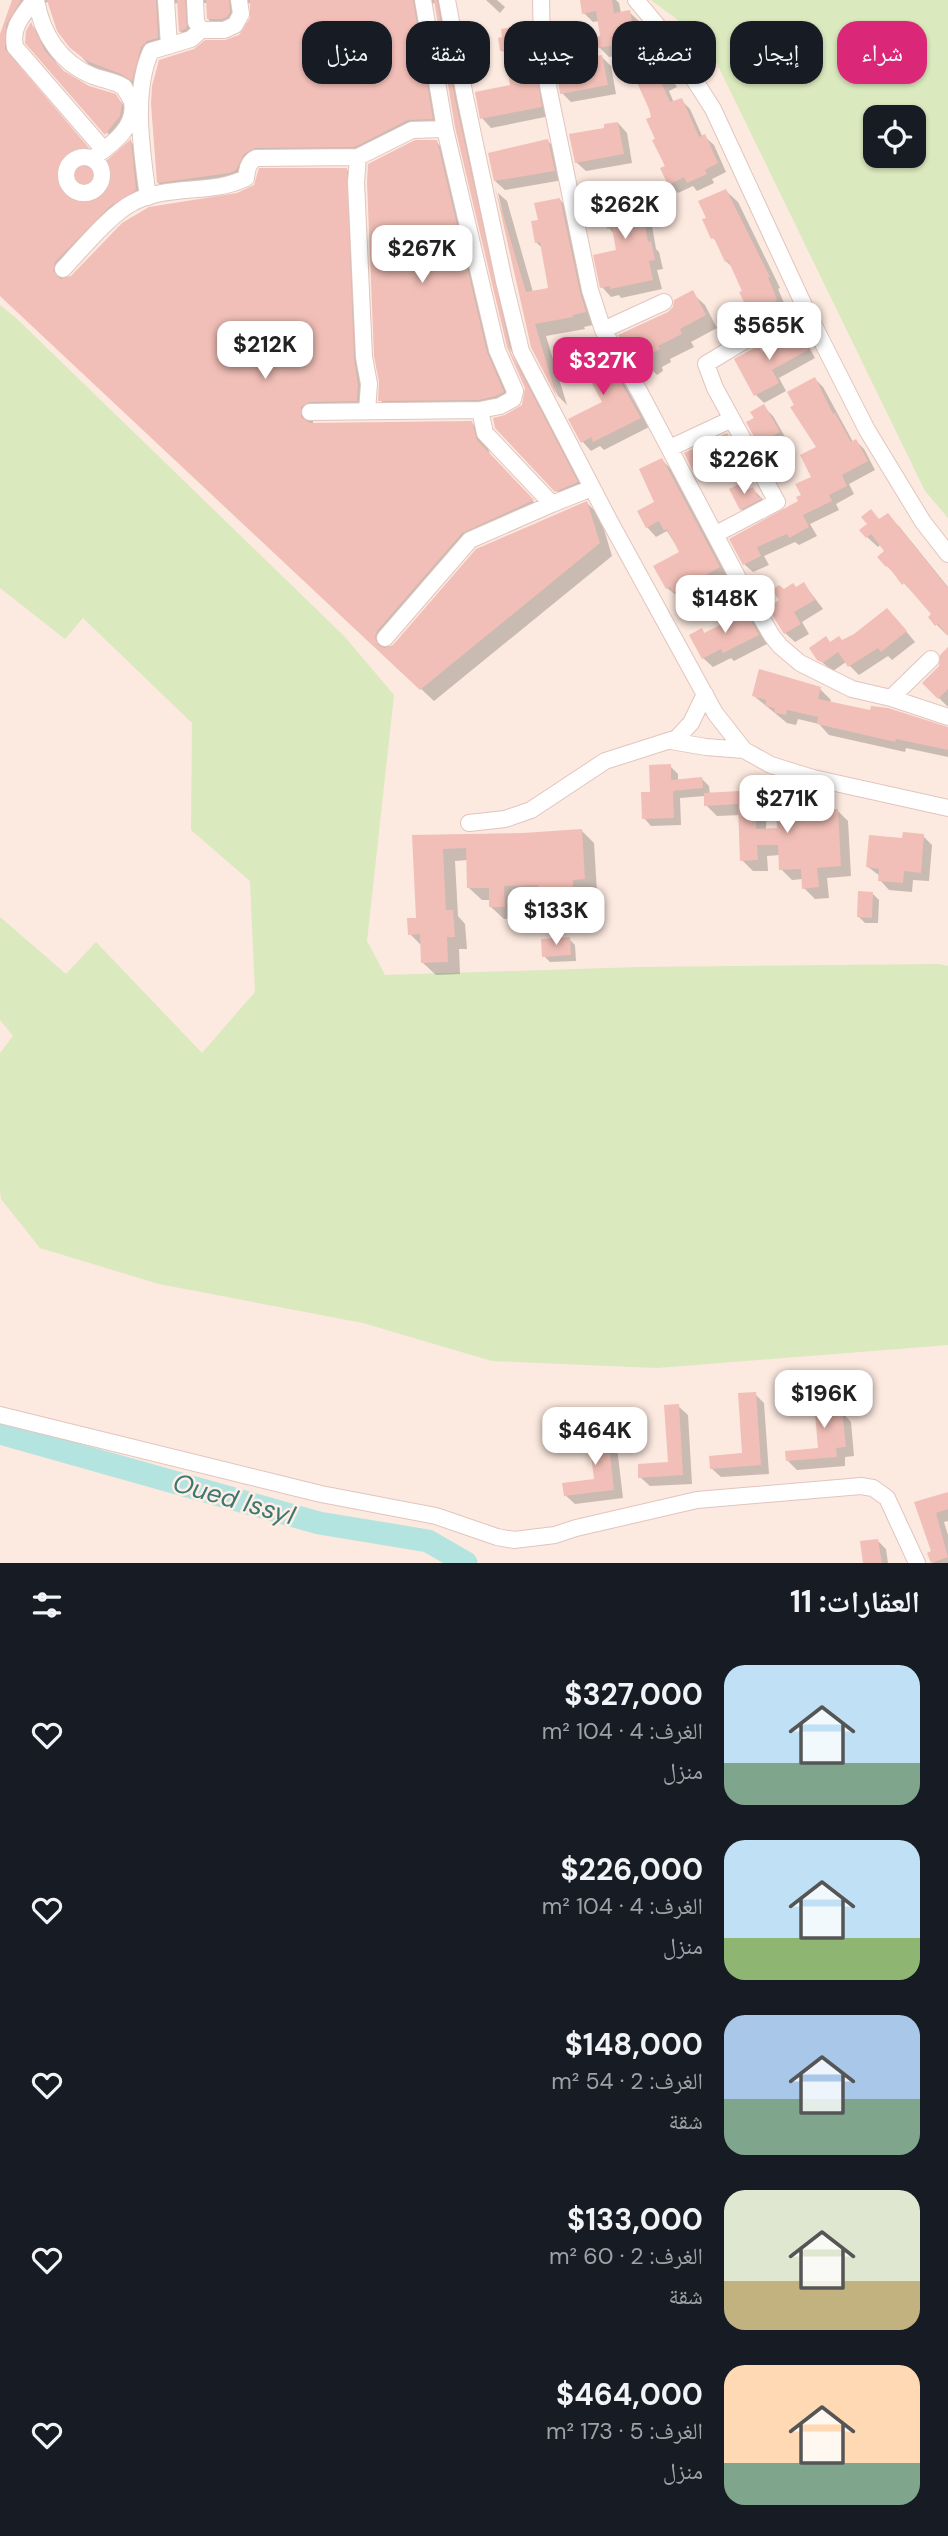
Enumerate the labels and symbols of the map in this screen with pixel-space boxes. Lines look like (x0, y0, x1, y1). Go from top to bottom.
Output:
pin: $262K (576, 182, 674, 241)
pin: $267K (373, 226, 471, 285)
pin: $565K (720, 302, 818, 362)
pin: $212K (216, 322, 314, 381)
pin: $327K (554, 338, 652, 397)
pin: $226K (695, 436, 793, 496)
pin: $148K (676, 576, 774, 635)
pin: $271K (738, 776, 836, 835)
pin: $133K (507, 888, 605, 947)
pin: $196K (775, 1370, 873, 1430)
pin: $464K (546, 1408, 644, 1467)
water label: Oued Issyl (169, 1465, 300, 1533)

